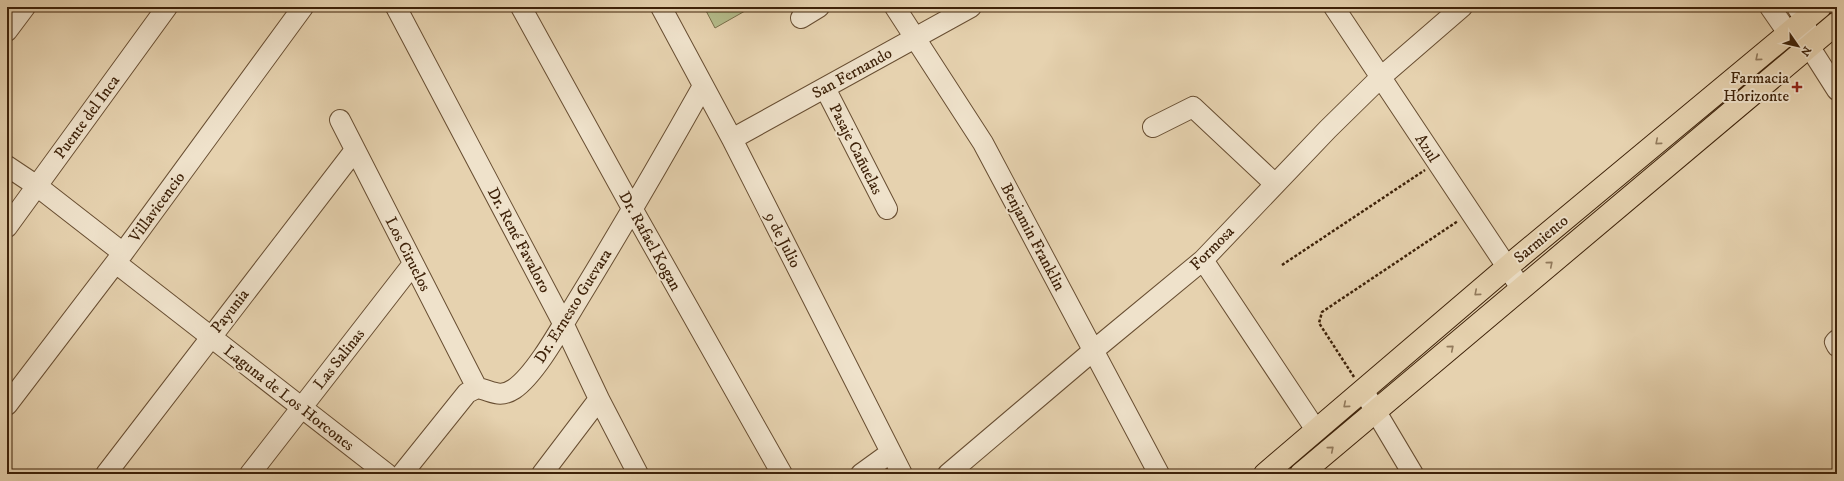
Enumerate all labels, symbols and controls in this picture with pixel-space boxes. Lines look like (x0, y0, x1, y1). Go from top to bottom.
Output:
north arrow (1778, 26, 1818, 66)
street label: San Fernando (809, 43, 896, 103)
text: N (1797, 43, 1814, 59)
one-way arrow (1755, 54, 1763, 61)
place label: Farmacia Horizonte (1723, 68, 1789, 106)
street label: Puente del Inca (50, 71, 124, 163)
marker: Farmacia Horizonte (1792, 82, 1802, 92)
street label: Pasaje Cañuelas (825, 100, 887, 198)
street label: Azul (1411, 130, 1444, 166)
one-way arrow (1656, 137, 1663, 144)
street label: Villavicencio (124, 168, 189, 247)
street label: Benjamin Franklin (996, 180, 1070, 295)
street label: Dr. René Favaloro (483, 184, 555, 296)
street label: Dr. Rafael Kogan (614, 188, 686, 295)
street label: 9 de Julio (760, 208, 806, 271)
street label: Sarmiento (1510, 210, 1573, 268)
street label: Los Ciruelos (381, 213, 435, 295)
street label: Formosa (1186, 221, 1239, 274)
street label: Dr. Ernesto Guevara (530, 245, 616, 367)
one-way arrow (1545, 261, 1553, 268)
street label: Payunia (207, 285, 254, 337)
one-way arrow (1474, 289, 1481, 296)
street label: Las Salinas (309, 325, 369, 393)
street label: Laguna de Los Horcones (220, 341, 358, 455)
one-way arrow (1446, 345, 1453, 352)
one-way arrow (1343, 400, 1351, 407)
one-way arrow (1326, 446, 1334, 453)

